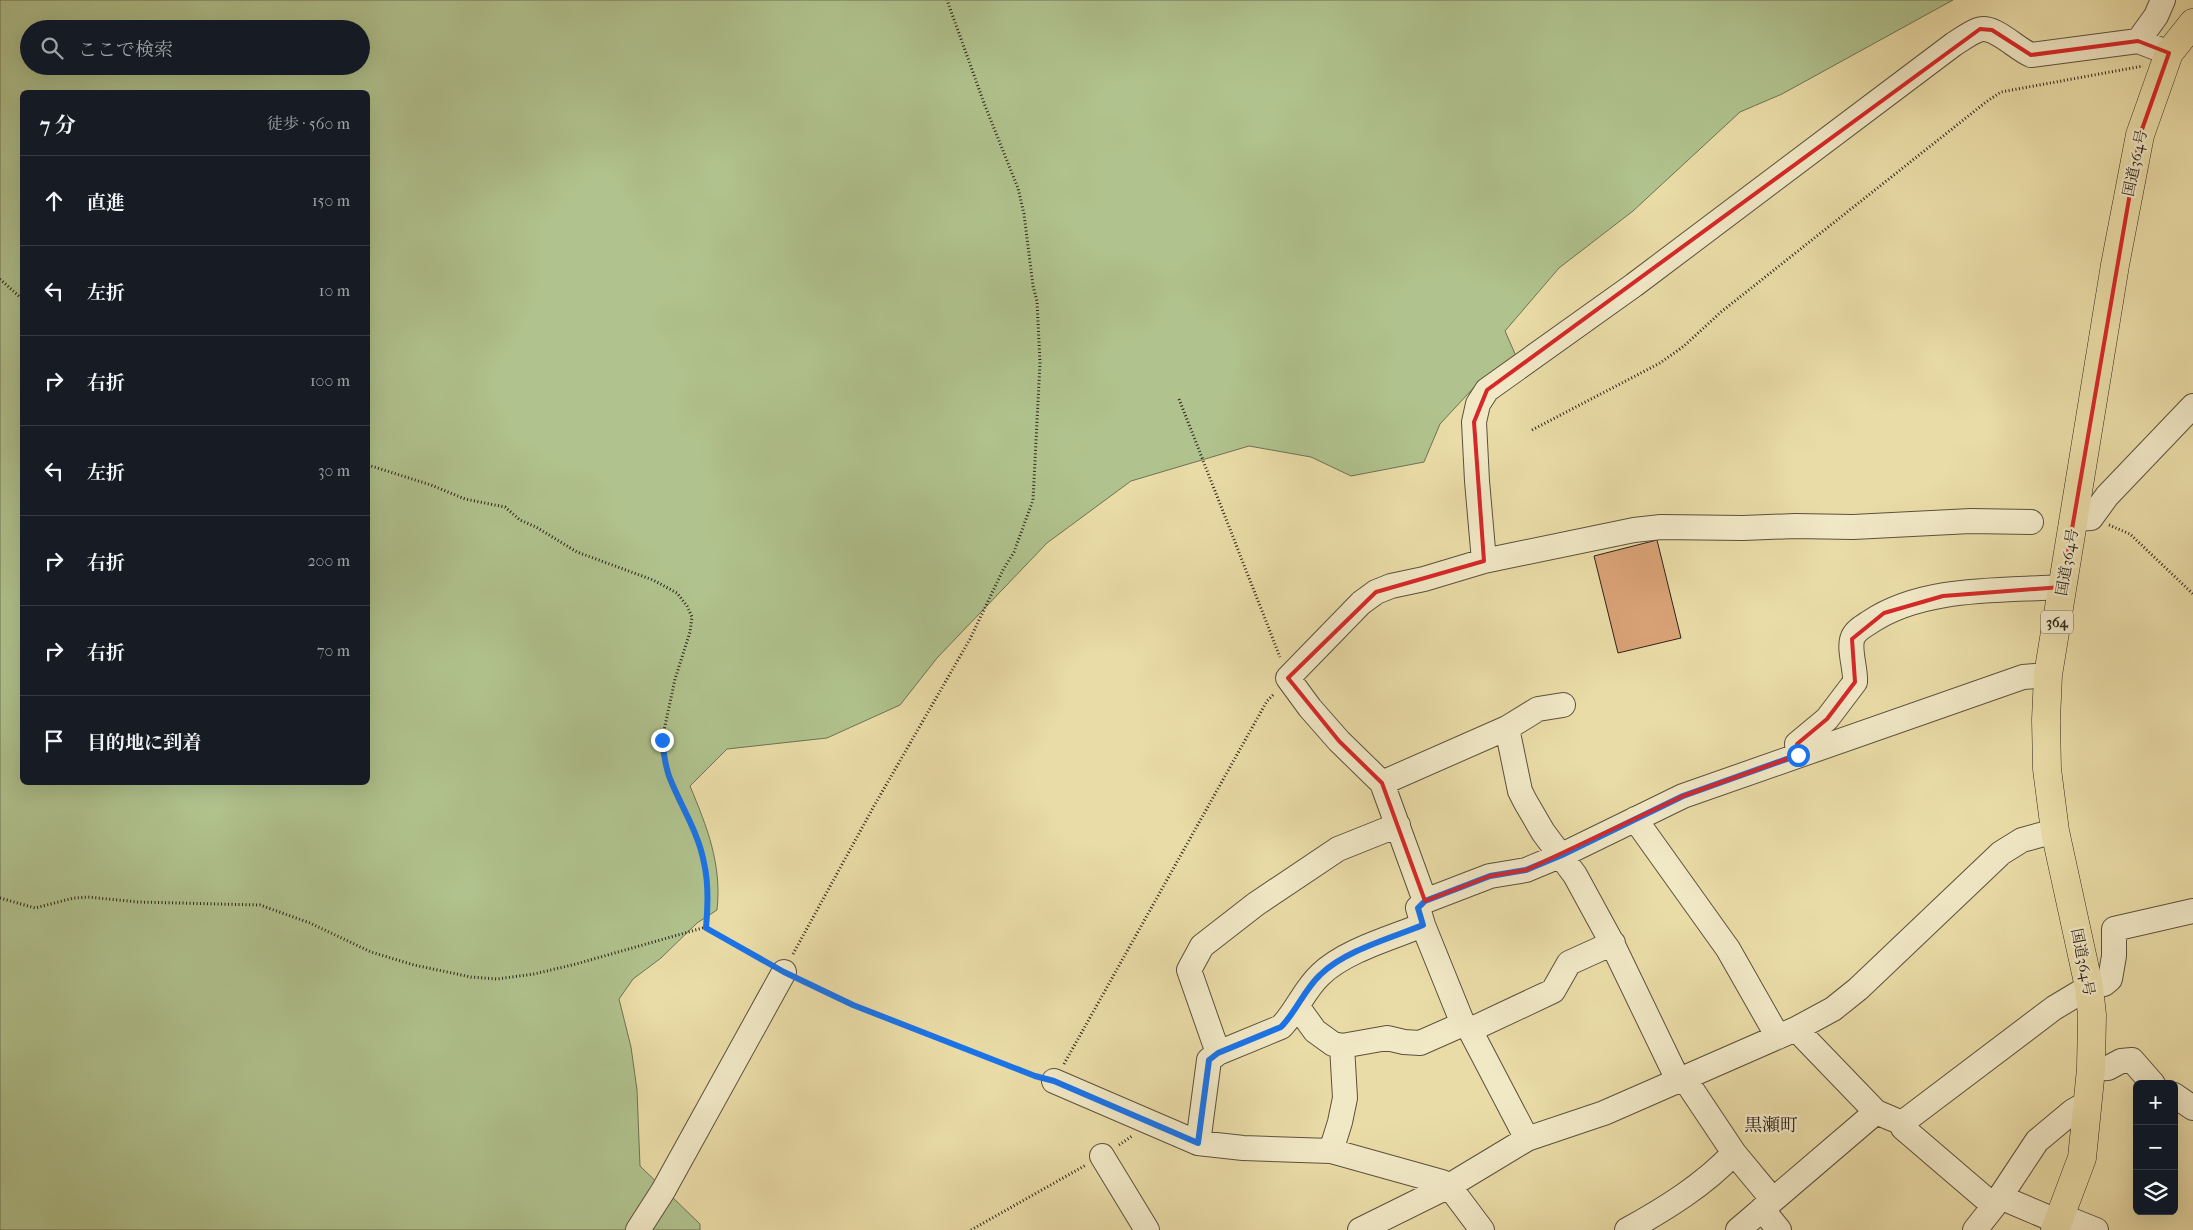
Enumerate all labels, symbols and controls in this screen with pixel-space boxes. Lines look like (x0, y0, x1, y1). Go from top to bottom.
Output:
search box (20, 20, 370, 75)
icon: search (38, 34, 66, 62)
text: ここで検索 (78, 39, 173, 61)
text: 7 分 (40, 113, 76, 137)
text: 徒歩 · 560 m (267, 114, 350, 133)
street label: 国道364号 (2119, 128, 2151, 198)
icon: ahead (40, 187, 68, 215)
text: 150 m (312, 191, 350, 210)
text: 直進 (87, 192, 125, 214)
icon: left (40, 277, 68, 305)
text: 10 m (319, 281, 350, 300)
text: 左折 (87, 282, 125, 304)
icon: right (40, 367, 68, 395)
text: 100 m (310, 371, 350, 390)
text: 右折 (87, 372, 125, 394)
icon: left (40, 457, 68, 485)
text: 30 m (318, 461, 350, 480)
text: 左折 (87, 462, 125, 484)
street label: 国道364号 (2052, 527, 2082, 597)
icon: right (40, 547, 68, 575)
text: 200 m (307, 551, 350, 570)
text: 右折 (87, 552, 125, 574)
road number: 364 (2041, 610, 2073, 634)
icon: right (40, 637, 68, 665)
text: 70 m (317, 641, 350, 660)
text: 右折 (87, 642, 125, 664)
icon: arrive (40, 727, 68, 755)
route end (651, 729, 674, 752)
text: 目的地に到着 (87, 732, 201, 754)
route start (1787, 744, 1810, 767)
street label: 国道364号 (2068, 927, 2098, 997)
map controls (2133, 1080, 2178, 1215)
button: + (2133, 1080, 2178, 1125)
district label: 黒瀬町 (1744, 1115, 1798, 1136)
button: − (2133, 1125, 2178, 1170)
button: layers (2133, 1170, 2178, 1215)

